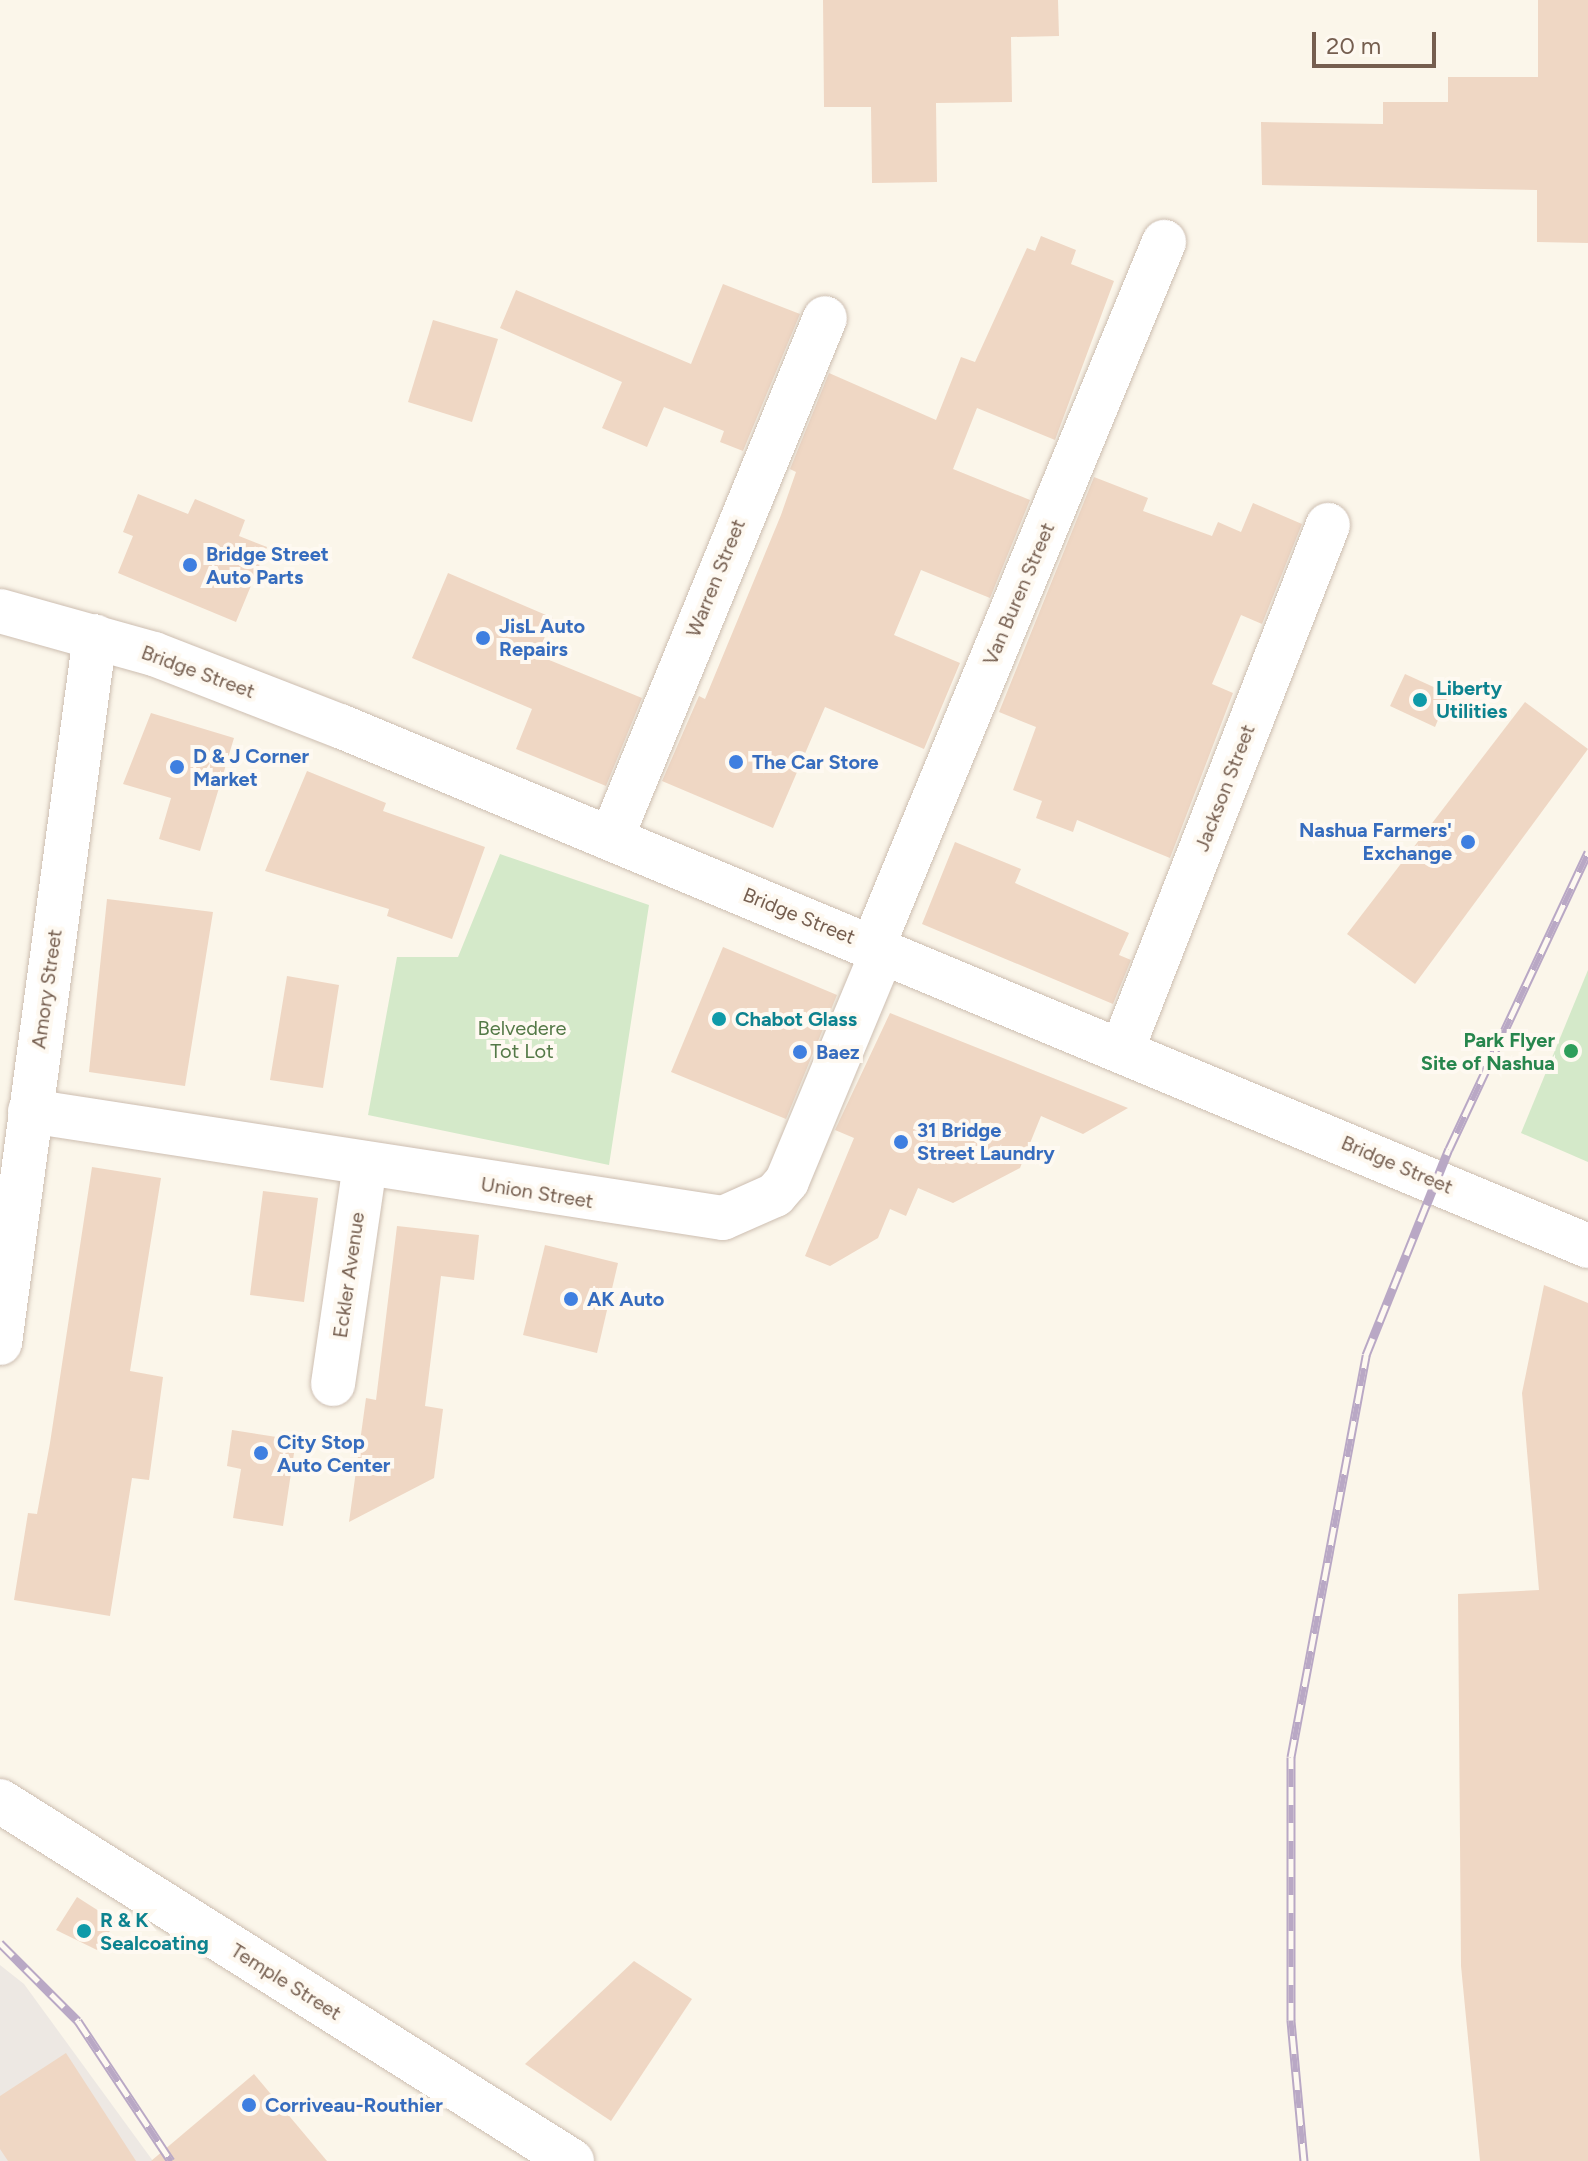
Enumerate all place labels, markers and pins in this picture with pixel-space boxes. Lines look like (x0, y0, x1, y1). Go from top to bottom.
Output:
place label: Bridge Street Auto Parts (206, 542, 329, 589)
marker: Bridge Street Auto Parts (181, 556, 199, 574)
place label: JisL Auto Repairs (499, 614, 585, 661)
marker: JisL Auto Repairs (474, 629, 492, 647)
place label: Liberty Utilities (1436, 676, 1507, 723)
marker: Liberty Utilities (1411, 691, 1429, 709)
place label: D & J Corner Market (193, 744, 309, 791)
place label: The Car Store (752, 750, 879, 774)
marker: The Car Store (727, 753, 745, 771)
marker: D & J Corner Market (168, 758, 186, 776)
place label: Nashua Farmers' Exchange (1299, 818, 1452, 865)
marker: Nashua Farmers' Exchange (1459, 833, 1477, 851)
place label: Chabot Glass (735, 1007, 857, 1031)
marker: Chabot Glass (710, 1010, 728, 1028)
place label: Park Flyer Site of Nashua (1421, 1028, 1555, 1075)
place label: Baez (816, 1040, 860, 1064)
marker: Park Flyer Site of Nashua (1562, 1042, 1580, 1060)
marker: Baez (791, 1043, 809, 1061)
place label: 31 Bridge Street Laundry (917, 1118, 1055, 1165)
marker: 31 Bridge Street Laundry (892, 1133, 910, 1151)
place label: AK Auto (587, 1287, 664, 1311)
marker: AK Auto (562, 1290, 580, 1308)
place label: City Stop Auto Center (277, 1430, 390, 1477)
marker: City Stop Auto Center (252, 1444, 270, 1462)
place label: R & K Sealcoating (100, 1908, 209, 1955)
marker: R & K Sealcoating (75, 1922, 93, 1940)
place label: Corriveau-Routhier (265, 2093, 443, 2117)
marker: Corriveau-Routhier (240, 2096, 258, 2114)

